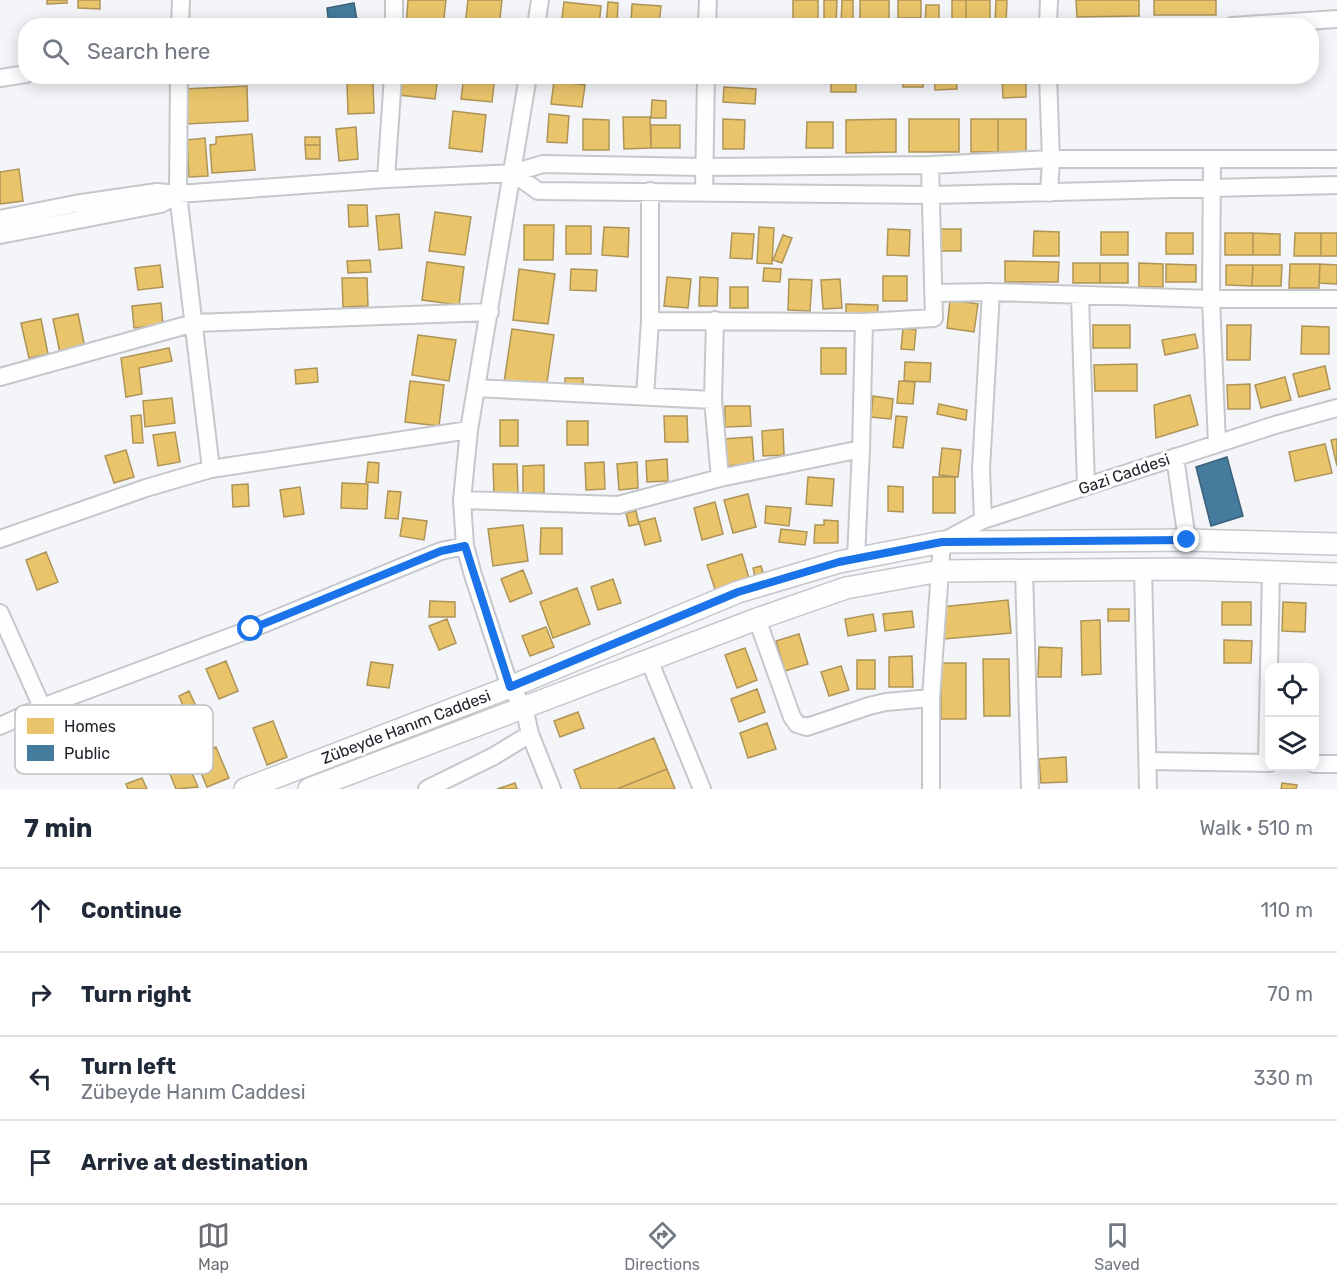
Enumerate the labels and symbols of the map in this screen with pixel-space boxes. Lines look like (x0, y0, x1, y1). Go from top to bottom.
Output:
street label: Gazi Caddesi (1076, 450, 1172, 498)
route end (1173, 526, 1199, 552)
route start (237, 615, 263, 641)
street label: Zübeyde Hanım Caddesi (319, 686, 493, 768)
legend (15, 705, 213, 774)
text: Homes (64, 717, 116, 736)
text: Public (64, 744, 110, 763)

